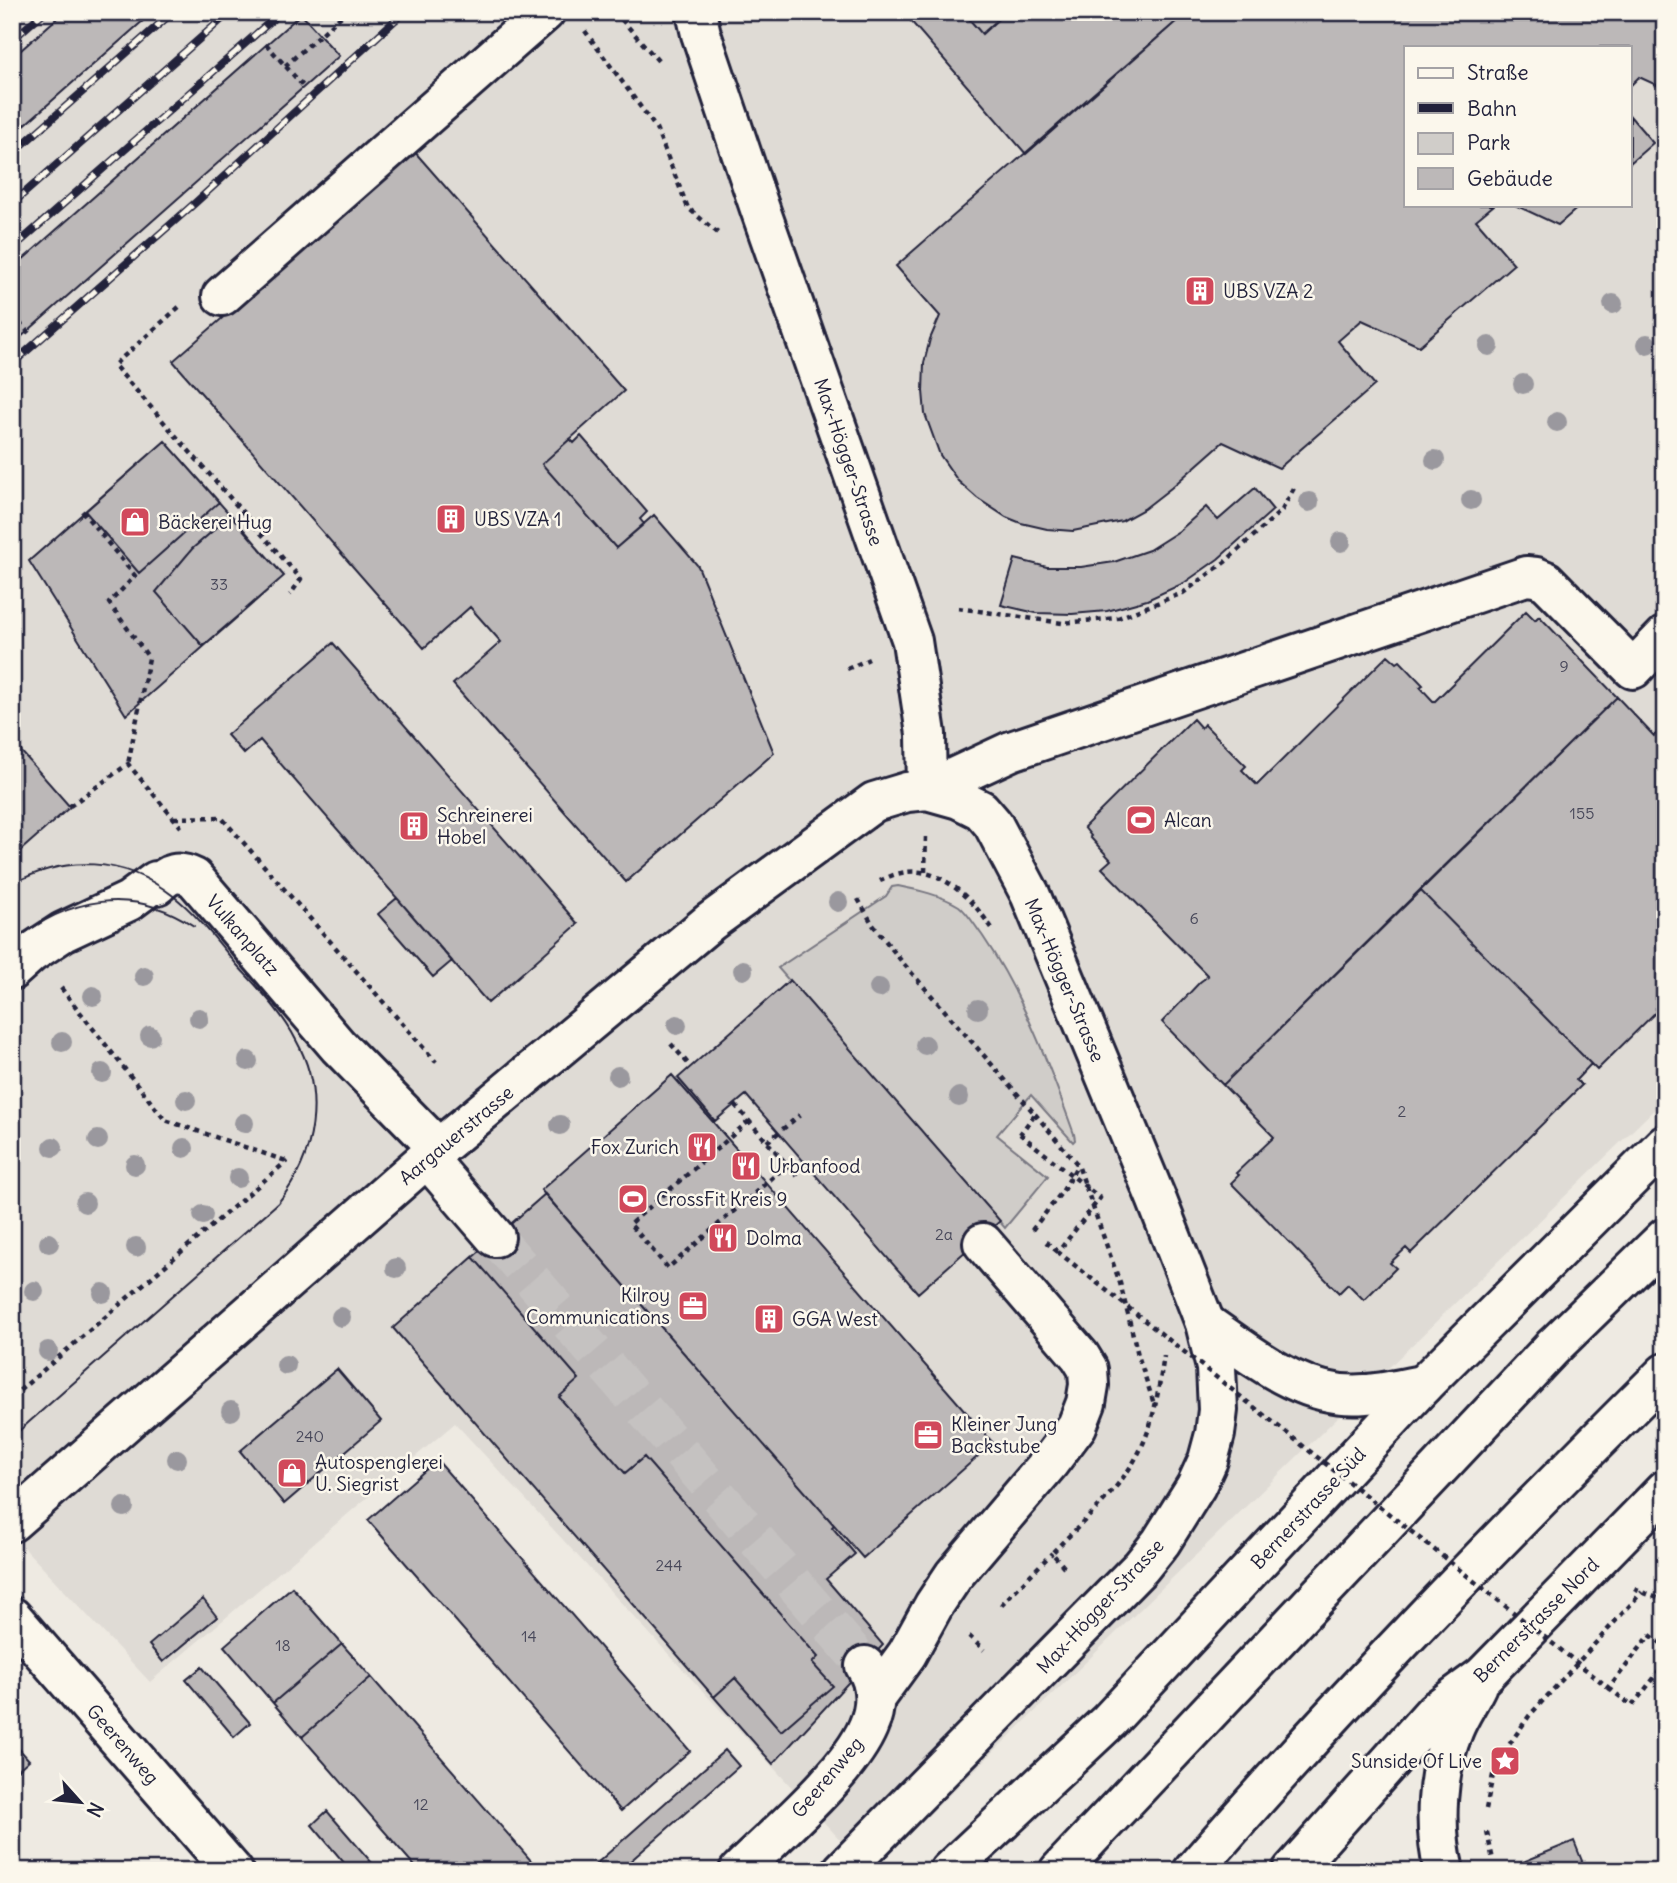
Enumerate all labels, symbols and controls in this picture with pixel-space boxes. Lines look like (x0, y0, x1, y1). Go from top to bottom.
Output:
legend (1404, 46, 1632, 206)
text: Straße (1467, 59, 1528, 86)
text: Bahn (1467, 95, 1517, 122)
text: Park (1467, 129, 1510, 156)
text: Gebäude (1467, 165, 1553, 192)
building icon: UBS VZA 2 (1183, 274, 1217, 308)
place label: UBS VZA 2 (1223, 279, 1313, 303)
street label: Max-Högger-Strasse (809, 375, 889, 549)
building icon: UBS VZA 1 (434, 502, 468, 536)
shop icon: Bäckerei Hug (118, 505, 152, 539)
place label: UBS VZA 1 (474, 507, 561, 531)
place label: Bäckerei Hug (158, 510, 272, 534)
house number: 33 (210, 574, 228, 594)
house number: 9 (1559, 656, 1569, 676)
place label: Schreinerei Hobel (437, 803, 533, 849)
sports icon: Alcan (1124, 803, 1158, 837)
house number: 155 (1570, 803, 1594, 823)
place label: Alcan (1164, 808, 1212, 832)
building icon: Schreinerei Hobel (397, 809, 431, 843)
street label: Vulkanplatz (201, 890, 285, 980)
street label: Max-Högger-Strasse (1020, 895, 1110, 1065)
house number: 6 (1189, 908, 1199, 928)
street label: Aargauerstrasse (394, 1080, 518, 1190)
house number: 2 (1398, 1101, 1407, 1121)
restaurant icon: Fox Zurich (685, 1130, 719, 1164)
place label: Fox Zurich (591, 1135, 679, 1159)
restaurant icon: Urbanfood (729, 1149, 763, 1183)
place label: Urbanfood (769, 1154, 860, 1178)
sports icon: CrossFit Kreis 9 (616, 1182, 650, 1216)
place label: CrossFit Kreis 9 (656, 1187, 787, 1211)
restaurant icon: Dolma (706, 1221, 740, 1255)
house number: 2a (935, 1224, 953, 1244)
place label: Dolma (746, 1226, 802, 1250)
place label: Kilroy Communications (526, 1283, 670, 1329)
office icon: Kilroy Communications (676, 1289, 710, 1323)
building icon: GGA West (752, 1302, 786, 1336)
place label: GGA West (792, 1307, 878, 1331)
place label: Kleiner Jung Backstube (951, 1412, 1057, 1458)
office icon: Kleiner Jung Backstube (911, 1418, 945, 1452)
house number: 240 (296, 1426, 324, 1446)
street label: Bernerstrasse Süd (1245, 1442, 1371, 1574)
place label: Autospenglerei U. Siegrist (315, 1450, 443, 1496)
shop icon: Autospenglerei U. Siegrist (275, 1456, 309, 1490)
street label: Max-Högger-Strasse (1031, 1534, 1169, 1678)
street label: Bernerstrasse Nord (1468, 1552, 1604, 1688)
house number: 244 (655, 1555, 683, 1575)
house number: 14 (521, 1626, 537, 1646)
house number: 18 (275, 1635, 291, 1655)
street label: Geerenweg (82, 1699, 164, 1789)
street label: Geerenweg (786, 1732, 868, 1822)
place icon: Sunside Of Live (1488, 1744, 1522, 1778)
place label: Sunside Of Live (1351, 1749, 1482, 1773)
north arrow (46, 1768, 116, 1838)
house number: 12 (413, 1794, 429, 1814)
text: N (81, 1798, 109, 1821)

